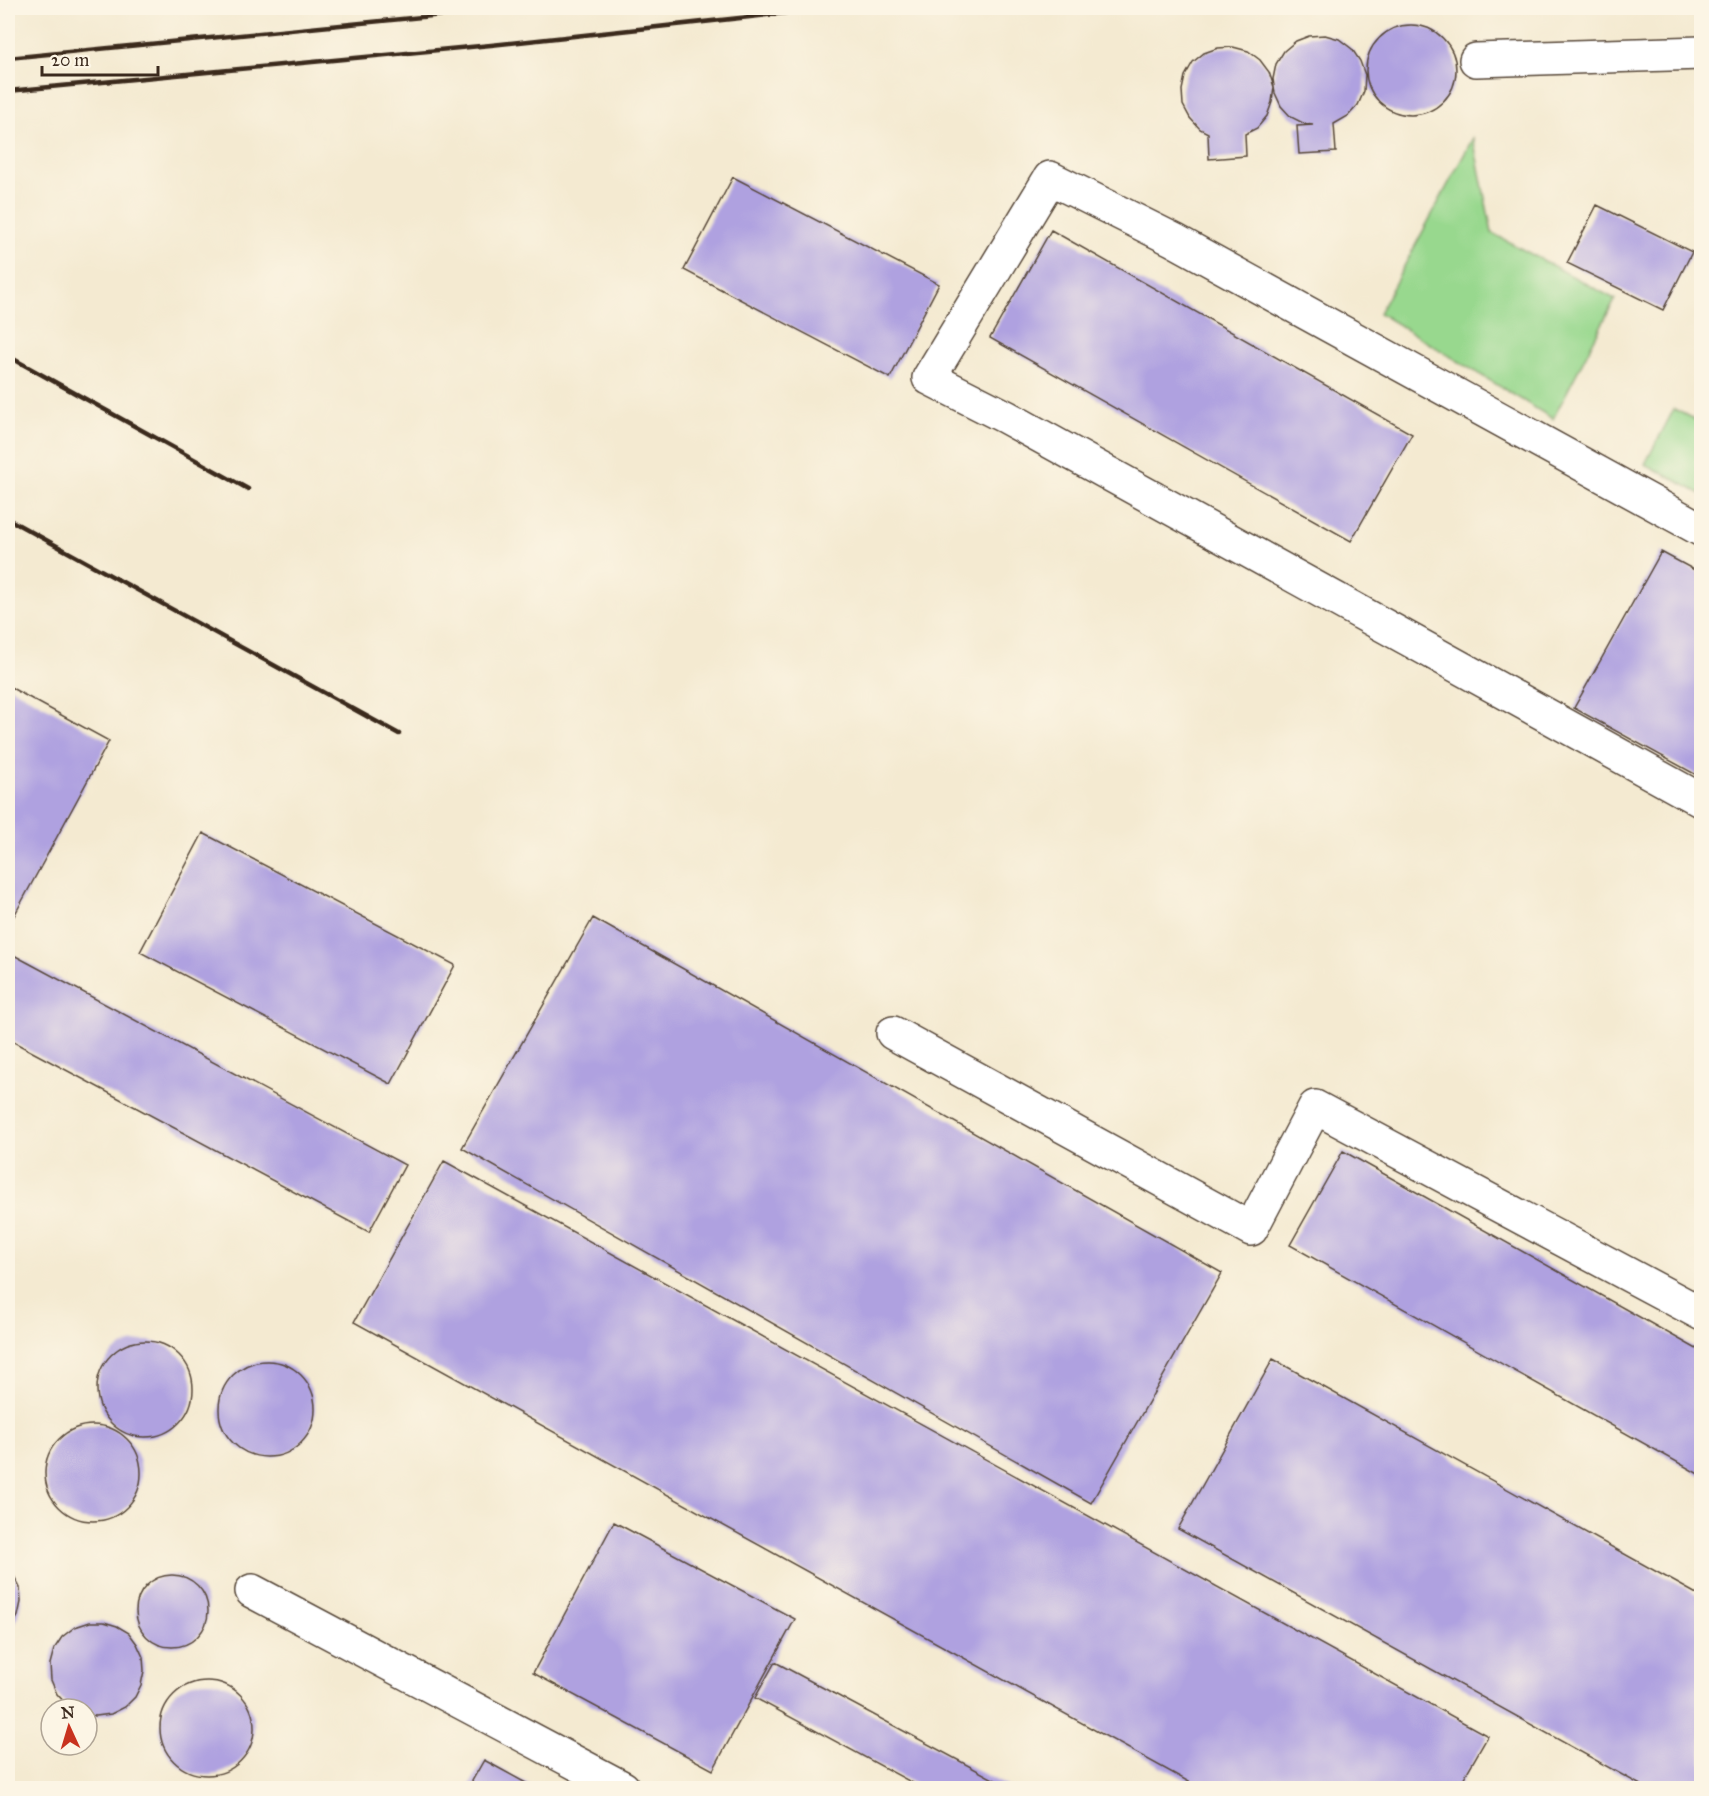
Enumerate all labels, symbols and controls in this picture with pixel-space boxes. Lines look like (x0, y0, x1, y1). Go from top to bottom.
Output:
scale bar (42, 39, 158, 77)
text: 20 m (51, 49, 89, 71)
north arrow (39, 1697, 99, 1757)
text: N (61, 1703, 76, 1722)

